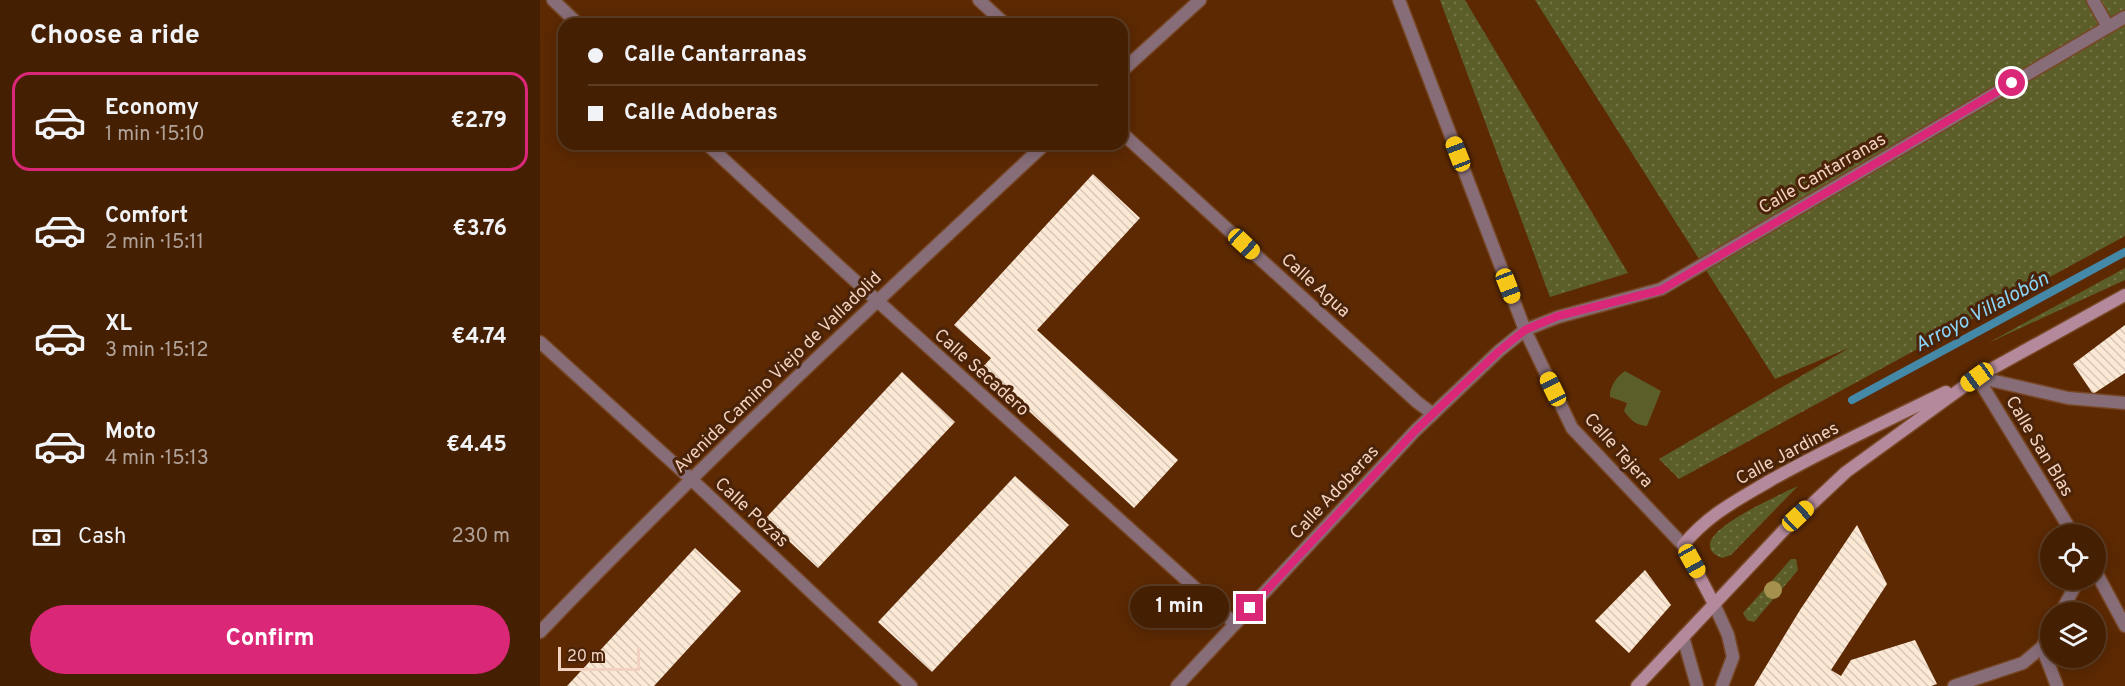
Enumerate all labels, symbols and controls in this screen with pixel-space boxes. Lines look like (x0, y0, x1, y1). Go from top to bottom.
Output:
text: Choose a ride (30, 19, 200, 53)
text: Calle Cantarranas (624, 42, 807, 69)
route start (1998, 69, 2025, 96)
icon: car (33, 95, 87, 149)
text: Economy (105, 95, 199, 122)
text: Calle Adoberas (624, 100, 778, 127)
text: €2.79 (451, 108, 507, 135)
text: 1 min · 15:10 (105, 122, 205, 148)
street label: Calle Cantarranas (1755, 128, 1891, 220)
car (1443, 134, 1473, 174)
icon: car (33, 203, 87, 257)
text: Comfort (105, 203, 188, 230)
text: €3.76 (453, 216, 507, 243)
car (1225, 225, 1263, 263)
text: 2 min · 15:11 (105, 230, 204, 256)
street label: Calle Agua (1275, 249, 1355, 323)
car (1493, 266, 1523, 306)
water label: Arroyo Villalobón (1910, 266, 2054, 359)
street label: Avenida Camino Viejo de Valladolid (669, 267, 887, 479)
icon: car (33, 311, 87, 365)
text: XL (105, 311, 132, 338)
text: €4.74 (451, 324, 507, 351)
street label: Calle Secadero (929, 324, 1033, 422)
text: 3 min · 15:12 (105, 338, 209, 364)
car (1957, 359, 1997, 395)
car (1537, 369, 1569, 409)
street label: Calle San Blas (2000, 392, 2078, 501)
street label: Calle Tejera (1578, 409, 1657, 493)
street label: Calle Jardines (1732, 418, 1843, 491)
icon: car (33, 419, 87, 473)
text: Moto (105, 419, 156, 446)
text: €4.45 (446, 432, 507, 459)
street label: Calle Adoberas (1286, 441, 1385, 545)
text: 4 min · 15:13 (105, 446, 209, 472)
street label: Calle Pozas (709, 473, 793, 553)
car (1779, 497, 1817, 535)
icon: cash (30, 521, 63, 554)
text: Cash (78, 524, 127, 551)
text: 230 m (451, 524, 510, 550)
map controls (2040, 524, 2106, 668)
button: locate (2040, 524, 2106, 590)
car (1675, 541, 1709, 581)
callout: 1 min (1130, 587, 1229, 629)
text: 1 min (1155, 594, 1204, 620)
route end (1236, 594, 1263, 621)
button: layers (2040, 602, 2106, 668)
button: Confirm (30, 605, 510, 674)
scale bar (558, 644, 640, 672)
text: 20 m (567, 647, 604, 667)

